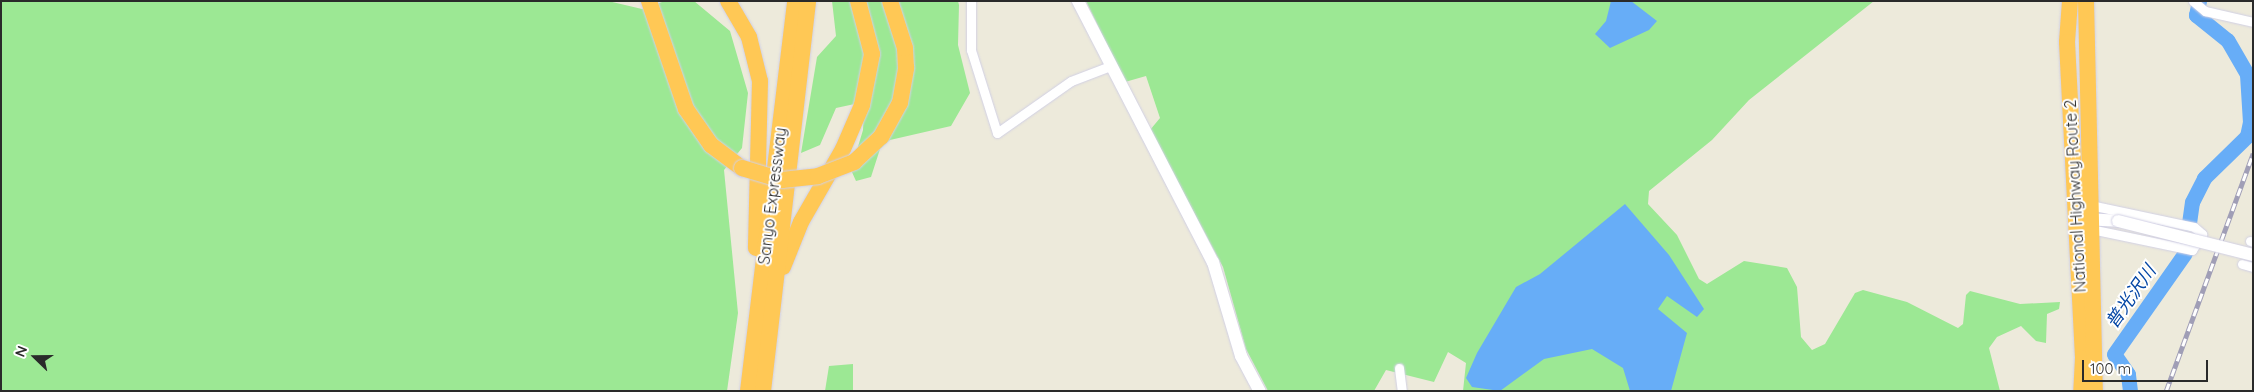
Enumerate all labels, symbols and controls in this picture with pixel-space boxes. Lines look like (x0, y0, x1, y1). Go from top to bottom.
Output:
street label: National Highway Route 2 (2060, 99, 2090, 293)
street label: Sanyo Expressway (754, 126, 790, 266)
water label: 普光沢川 (2102, 261, 2160, 333)
north arrow (10, 332, 60, 382)
text: N (11, 343, 31, 360)
scale bar (2084, 350, 2210, 382)
text: 100 m (2090, 359, 2131, 378)

